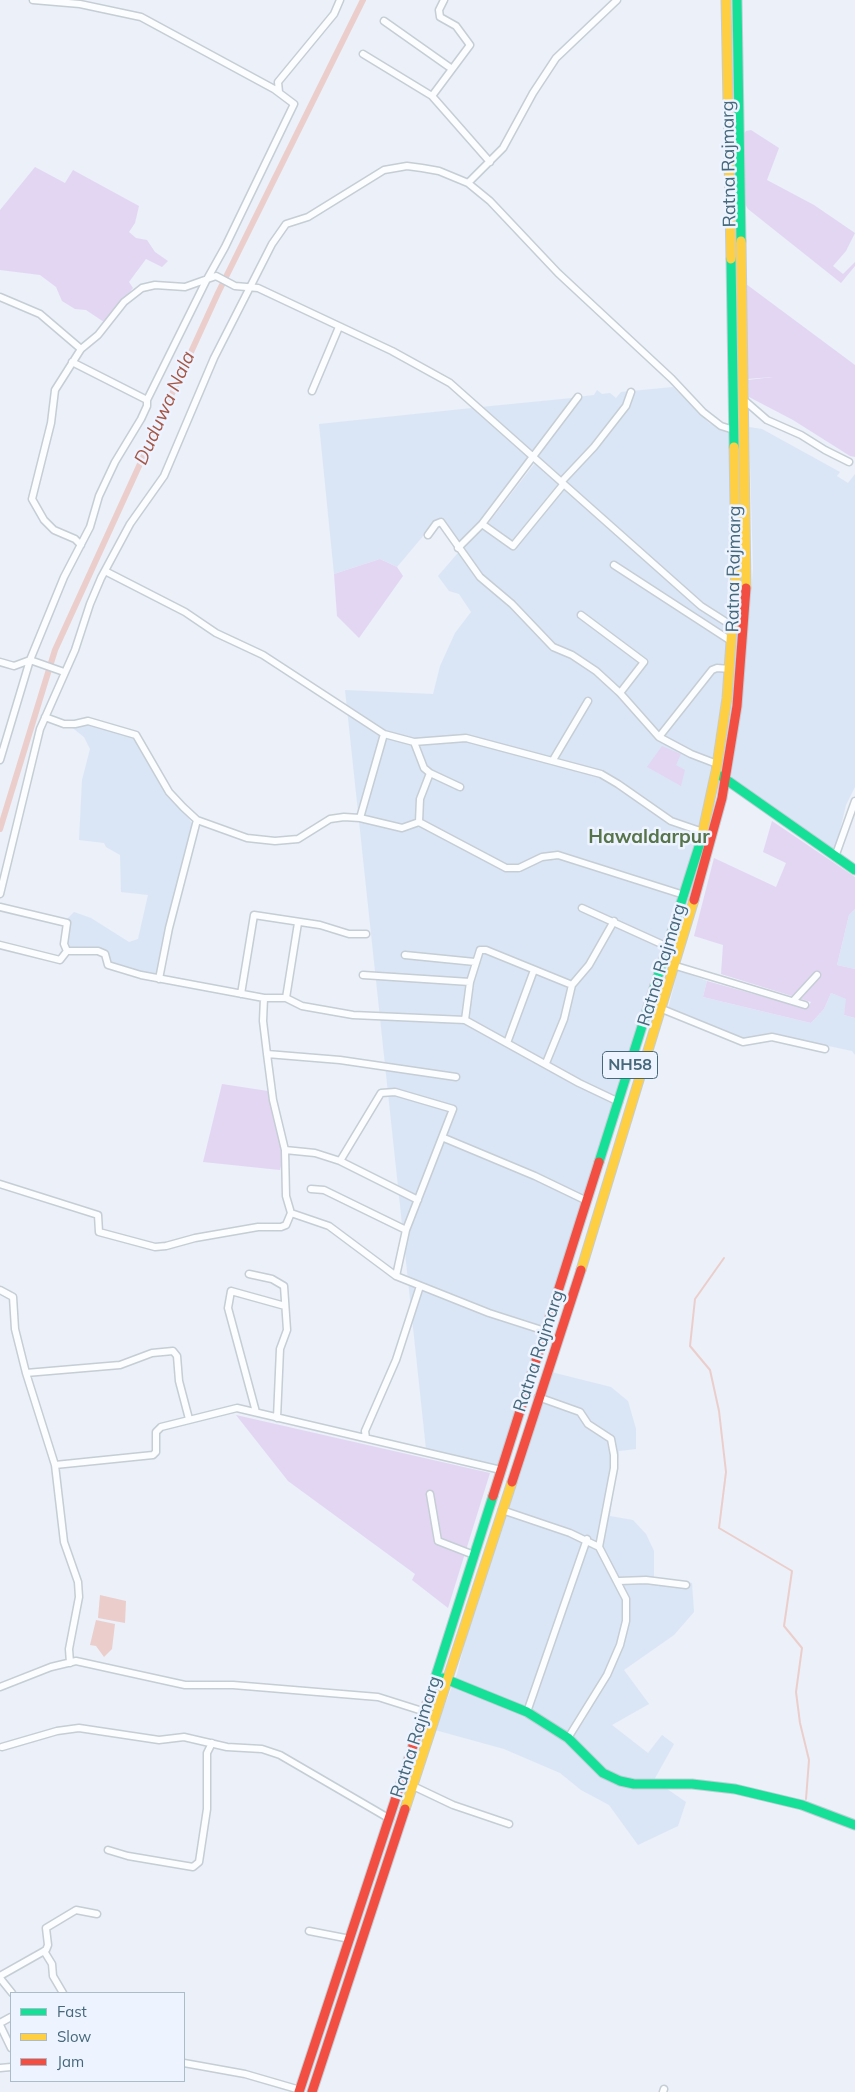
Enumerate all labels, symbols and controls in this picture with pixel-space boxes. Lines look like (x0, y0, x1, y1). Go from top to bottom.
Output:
street label: Ratna Rajmarg (717, 100, 741, 228)
water label: Duduwa Nala (130, 348, 200, 468)
street label: Ratna Rajmarg (722, 505, 746, 633)
district label: Hawaldarpur (588, 826, 710, 848)
street label: Ratna Rajmarg (633, 901, 691, 1029)
road number: NH58 (602, 1052, 658, 1078)
street label: Ratna Rajmarg (509, 1287, 569, 1415)
street label: Ratna Rajmarg (386, 1673, 446, 1801)
legend (10, 1992, 185, 2082)
text: Fast (57, 2002, 87, 2021)
text: Slow (57, 2027, 91, 2046)
text: Jam (57, 2052, 84, 2071)

